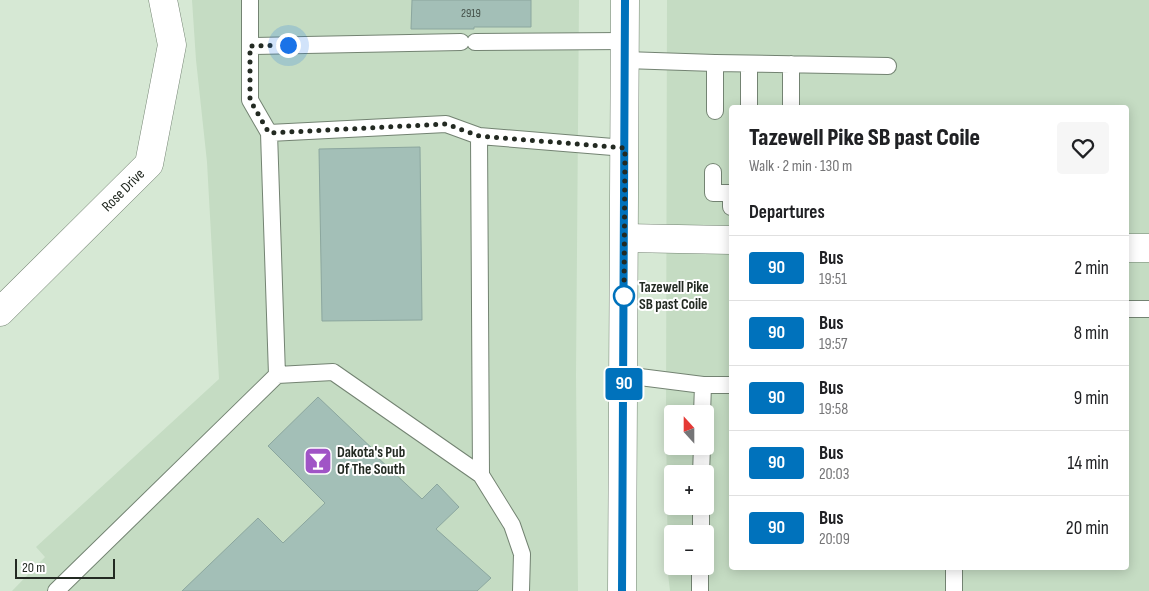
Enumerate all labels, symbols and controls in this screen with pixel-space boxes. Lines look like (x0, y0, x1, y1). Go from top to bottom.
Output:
house number: 2919 (461, 6, 481, 21)
your location (276, 33, 301, 58)
button: heart (1057, 122, 1109, 174)
text: Tazewell Pike SB past Coile (749, 123, 980, 152)
text: Walk · 2 min · 130 m (749, 157, 852, 176)
street label: Rose Drive (98, 165, 149, 216)
text: Departures (749, 201, 825, 224)
text: Bus (819, 247, 844, 270)
text: 90 (768, 257, 785, 278)
text: 2 min (1074, 257, 1109, 280)
text: 19:51 (819, 270, 847, 289)
place label: Tazewell Pike SB past Coile (639, 278, 709, 314)
marker: Tazewell Pike SB past Coile (613, 285, 635, 307)
text: Bus (819, 312, 844, 335)
text: 90 (768, 322, 785, 343)
text: 8 min (1074, 322, 1109, 345)
text: 19:57 (819, 335, 847, 354)
line badge: 90 (602, 368, 646, 400)
text: 90 (615, 373, 633, 394)
text: Bus (819, 377, 844, 400)
text: 90 (768, 387, 785, 408)
text: 9 min (1074, 387, 1109, 410)
text: 19:58 (819, 400, 848, 419)
north arrow (664, 405, 714, 455)
map controls (664, 405, 714, 575)
text: Bus (819, 442, 844, 465)
place label: Dakota's Pub Of The South (337, 443, 405, 479)
bar icon: Dakota's Pub Of The South (303, 446, 333, 476)
text: 90 (768, 452, 785, 473)
text: 14 min (1068, 452, 1109, 475)
button: + (664, 465, 714, 515)
text: 20:03 (819, 465, 849, 484)
text: Bus (819, 507, 844, 530)
text: 90 (768, 517, 785, 538)
text: 20 min (1066, 517, 1109, 540)
button: − (664, 525, 714, 575)
text: 20:09 (819, 530, 850, 549)
scale bar (15, 556, 115, 579)
text: 20 m (22, 559, 45, 576)

